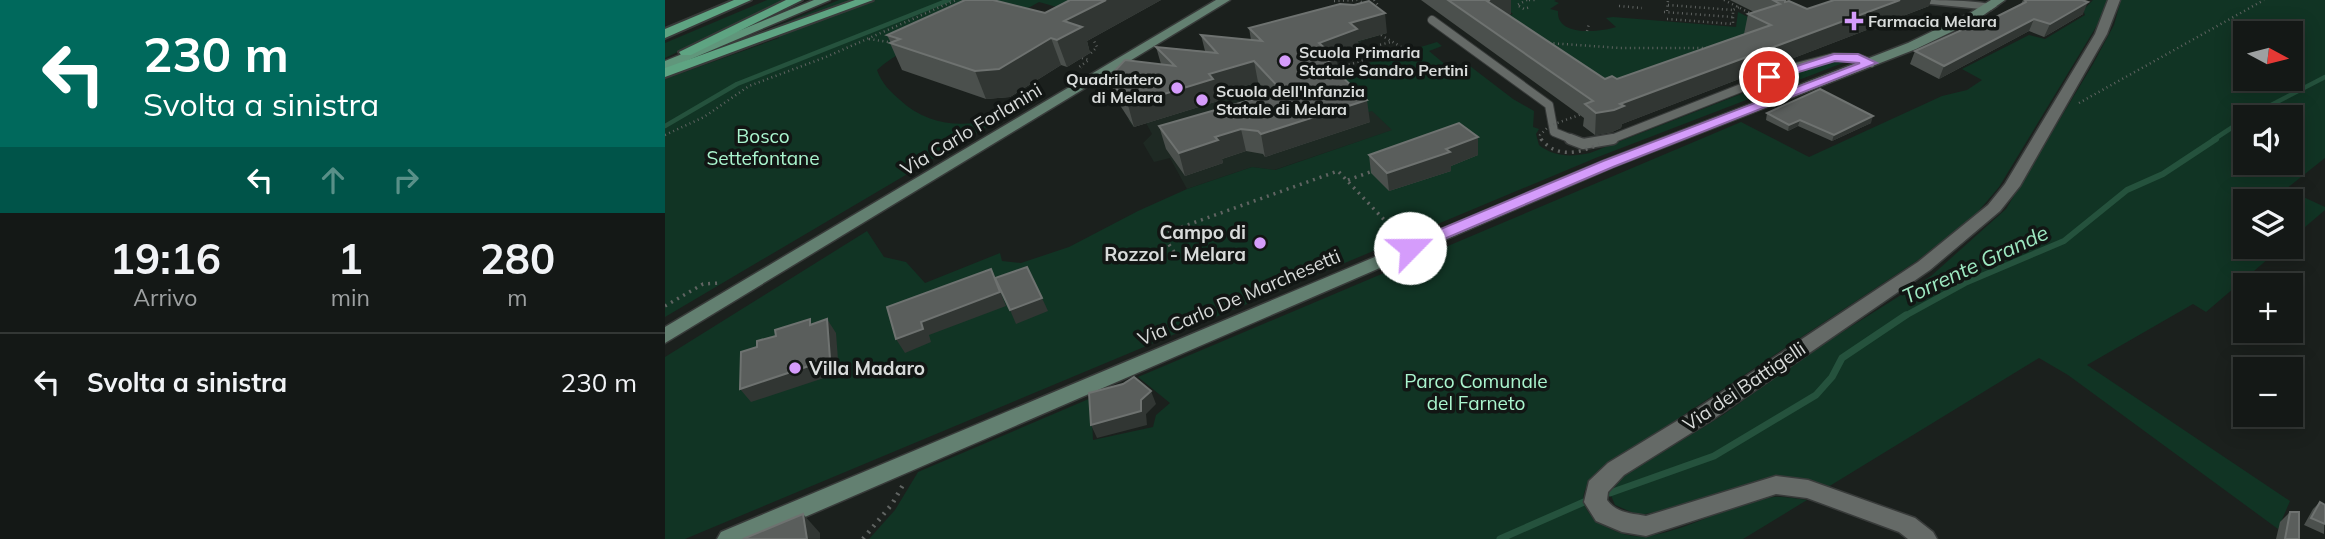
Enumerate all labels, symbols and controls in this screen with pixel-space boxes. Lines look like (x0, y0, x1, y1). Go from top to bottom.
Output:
place label: Farmacia Melara (1868, 11, 1997, 31)
marker: Farmacia Melara (1846, 13, 1862, 29)
north arrow (2233, 21, 2303, 91)
map controls (2233, 21, 2303, 427)
text: 230 m (143, 23, 289, 84)
icon: left (28, 28, 119, 119)
place label: Scuola Primaria Statale Sandro Pertini (1299, 42, 1468, 80)
pin (1739, 47, 1799, 107)
marker: Scuola Primaria Statale Sandro Pertini (1277, 53, 1293, 69)
icon: arrive (1750, 58, 1788, 96)
place label: Quadrilatero di Melara (1066, 69, 1163, 107)
street label: Via Carlo Forlanini (896, 77, 1046, 181)
marker: Quadrilatero di Melara (1169, 80, 1185, 96)
place label: Scuola dell'Infanzia Statale di Melara (1216, 81, 1365, 119)
text: Svolta a sinistra (143, 84, 379, 124)
marker: Scuola dell'Infanzia Statale di Melara (1194, 92, 1210, 108)
button: sound (2233, 105, 2303, 175)
park label: Bosco Settefontane (706, 124, 820, 170)
icon: left (241, 161, 279, 199)
icon: ahead (314, 161, 352, 199)
icon: right (387, 161, 425, 199)
button: layers (2233, 189, 2303, 259)
position arrow (1373, 211, 1447, 285)
water label: Torrente Grande (1898, 219, 2052, 309)
place label: Campo di Rozzol - Melara (1104, 220, 1246, 266)
text: 19:16 (110, 232, 221, 285)
text: 1 (338, 232, 363, 285)
text: 280 (480, 232, 555, 285)
marker: Campo di Rozzol - Melara (1252, 235, 1268, 251)
street label: Via Carlo De Marchesetti (1134, 243, 1344, 351)
button: + (2233, 273, 2303, 343)
text: Arrivo (133, 283, 197, 312)
text: min (331, 283, 370, 312)
text: m (507, 283, 528, 312)
street label: Via dei Battigelli (1678, 336, 1810, 436)
place label: Villa Madaro (808, 356, 925, 380)
button: − (2233, 357, 2303, 427)
marker: Villa Madaro (787, 360, 803, 376)
icon: left (28, 363, 66, 401)
text: Svolta a sinistra (87, 366, 287, 399)
text: 230 m (561, 366, 637, 399)
park label: Parco Comunale del Farneto (1404, 369, 1548, 415)

